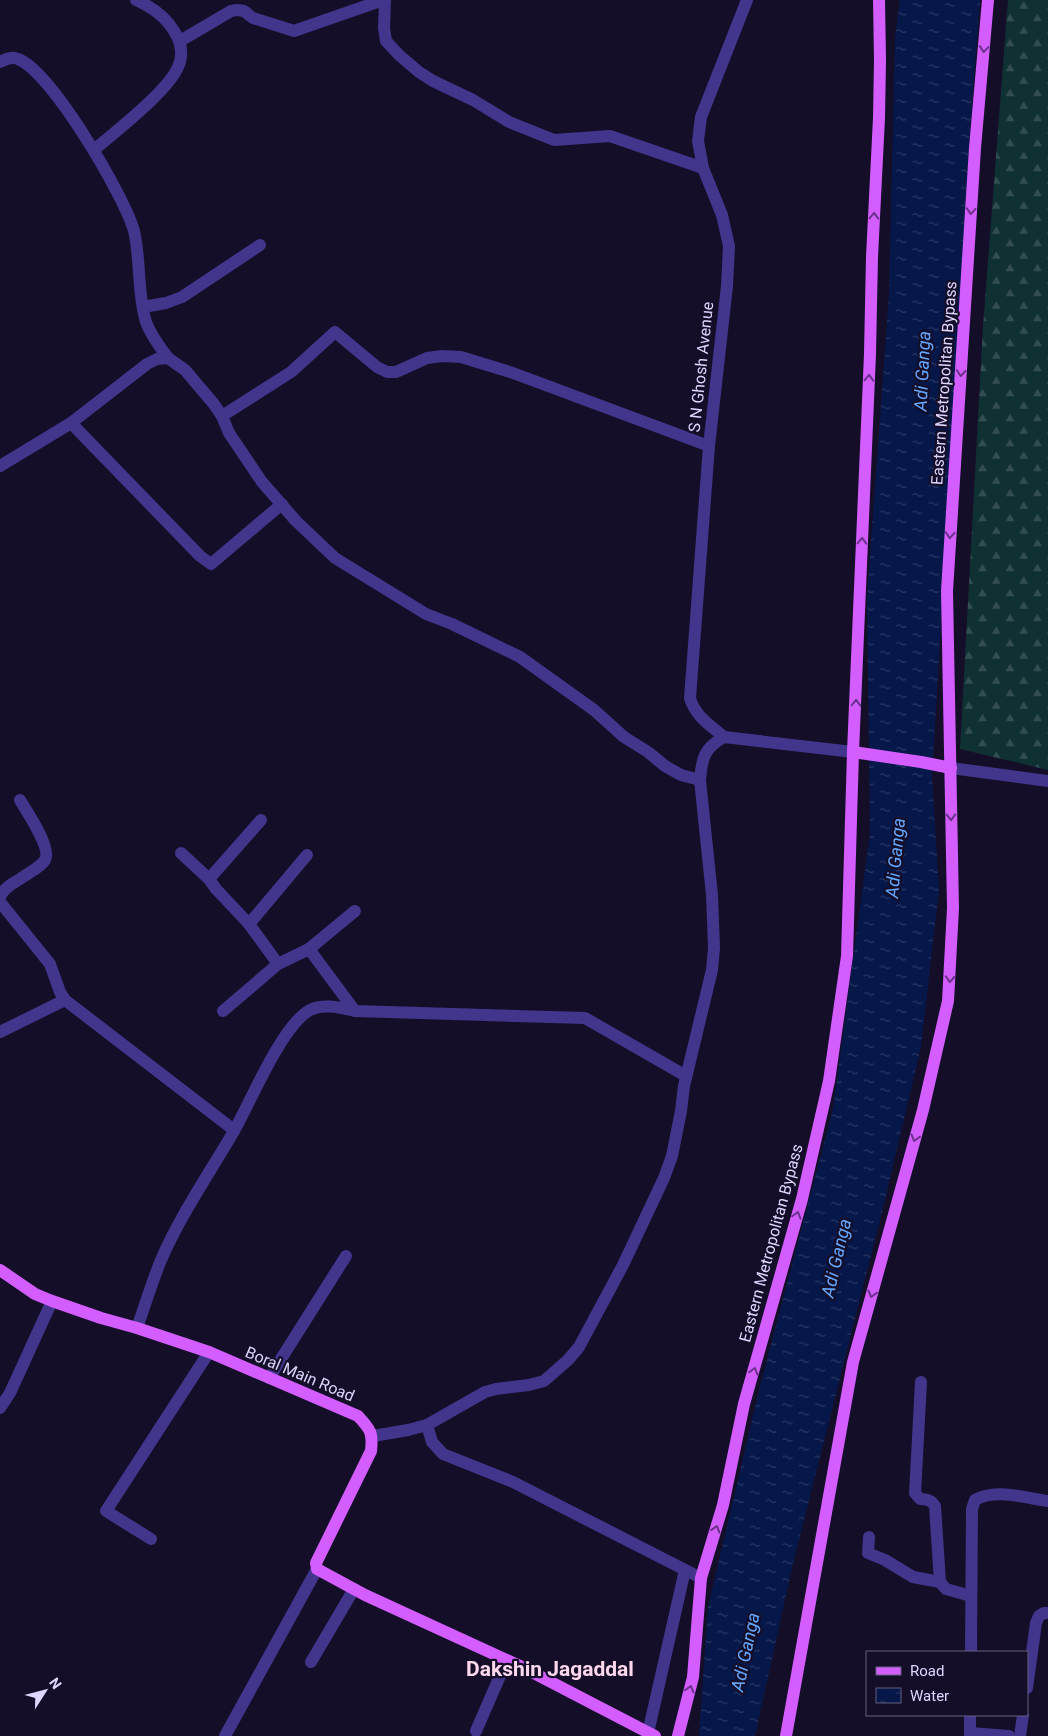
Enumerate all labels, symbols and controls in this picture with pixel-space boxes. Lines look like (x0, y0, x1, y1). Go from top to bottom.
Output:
one-way arrow (978, 45, 989, 53)
one-way arrow (966, 207, 977, 215)
one-way arrow (868, 212, 879, 220)
street label: Eastern Metropolitan Bypass (927, 280, 961, 486)
street label: S N Ghosh Avenue (685, 301, 717, 433)
water label: Adi Ganga (909, 330, 935, 413)
one-way arrow (955, 369, 966, 377)
one-way arrow (863, 374, 874, 382)
one-way arrow (945, 531, 956, 539)
one-way arrow (857, 536, 868, 544)
one-way arrow (850, 699, 861, 707)
one-way arrow (946, 814, 956, 821)
water label: Adi Ganga (881, 817, 909, 900)
one-way arrow (944, 976, 955, 984)
one-way arrow (911, 1133, 921, 1141)
street label: Eastern Metropolitan Bypass (735, 1142, 807, 1344)
one-way arrow (791, 1210, 802, 1219)
water label: Adi Ganga (817, 1217, 855, 1300)
one-way arrow (867, 1290, 878, 1299)
street label: Boral Main Road (243, 1342, 357, 1406)
one-way arrow (748, 1368, 758, 1376)
one-way arrow (710, 1526, 720, 1534)
water label: Adi Ganga (726, 1611, 764, 1694)
legend (866, 1651, 1028, 1716)
district label: Dakshin Jagaddal (466, 1657, 634, 1681)
text: Road (910, 1662, 944, 1680)
north arrow (20, 1666, 70, 1716)
text: N (46, 1675, 65, 1692)
one-way arrow (684, 1684, 695, 1693)
text: Water (910, 1687, 949, 1705)

